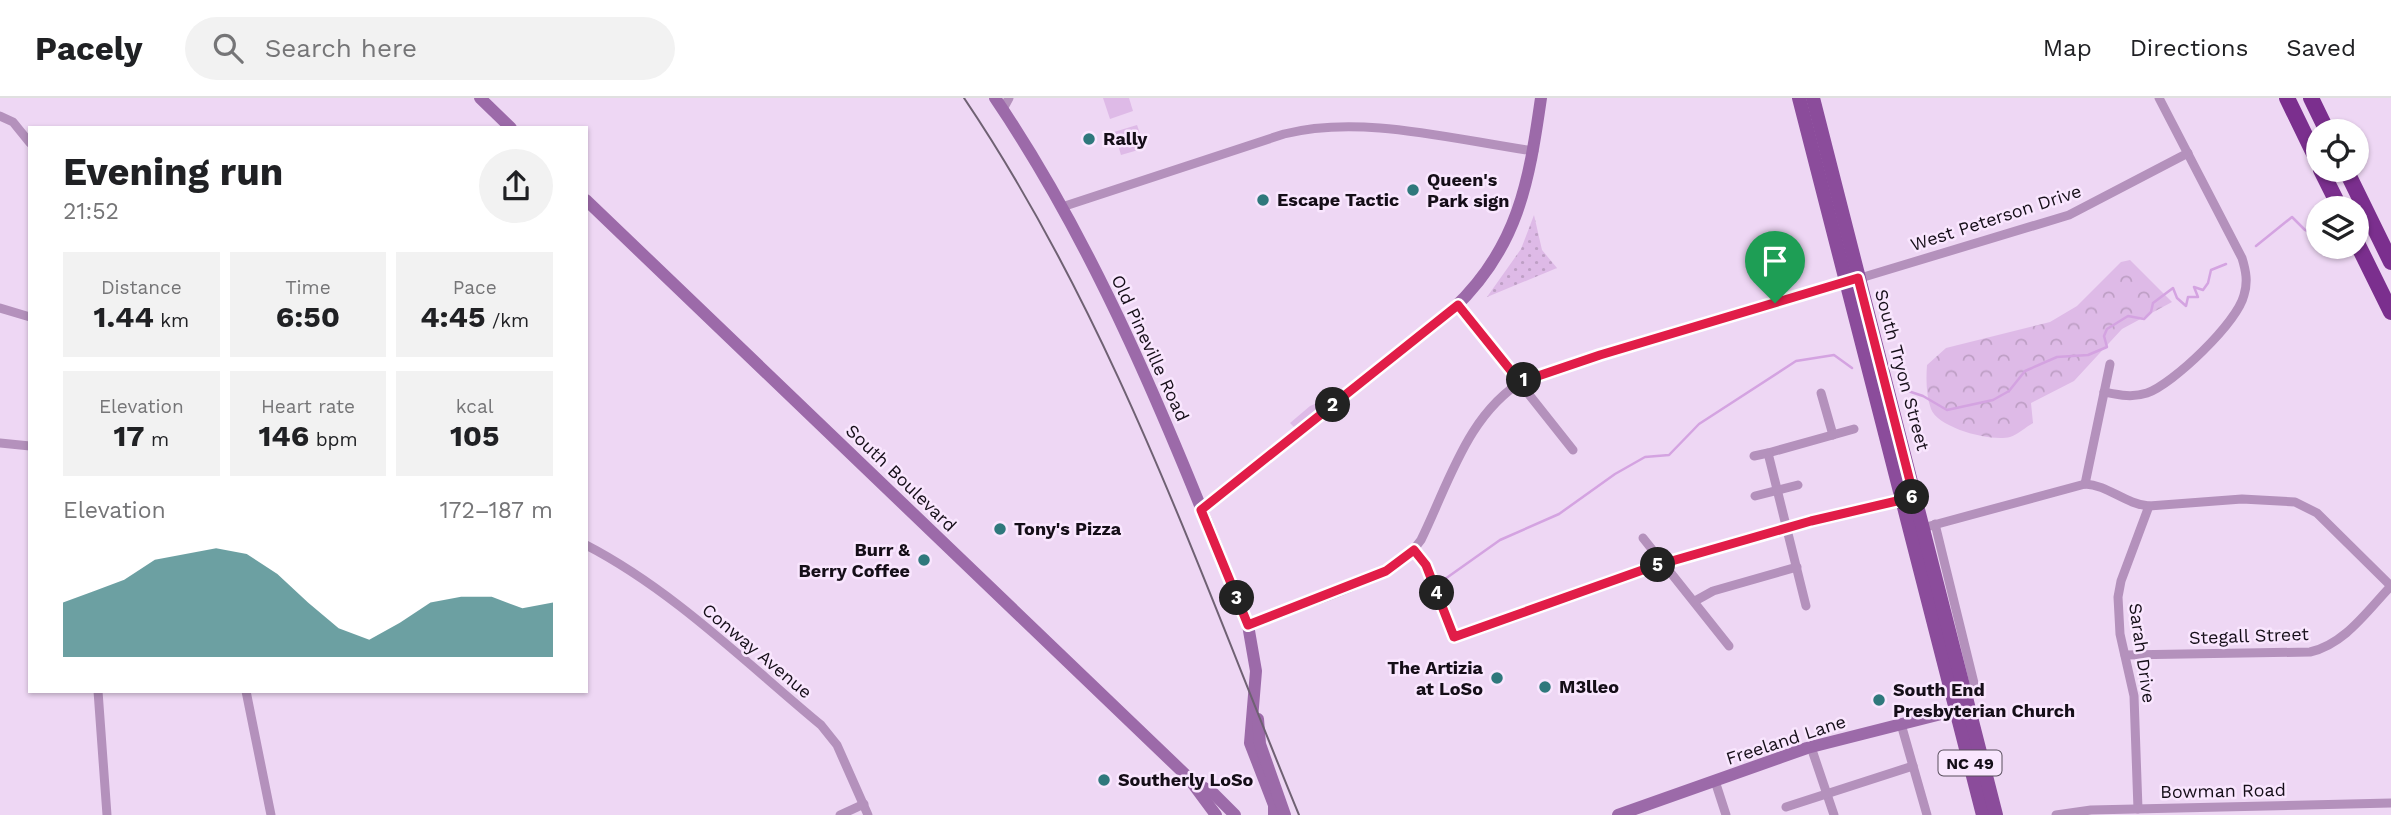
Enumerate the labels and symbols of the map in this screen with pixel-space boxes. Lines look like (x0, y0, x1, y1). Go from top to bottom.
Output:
place label: Rally (1103, 128, 1148, 149)
marker: Rally (1081, 131, 1097, 147)
place label: Queen's Park sign (1427, 169, 1509, 211)
street label: West Peterson Drive (1908, 180, 2084, 255)
marker: Queen's Park sign (1405, 182, 1421, 198)
place label: Escape Tactic (1277, 189, 1399, 210)
marker: Escape Tactic (1255, 192, 1271, 208)
pin (1745, 231, 1805, 303)
street label: Old Pineville Road (1107, 271, 1194, 424)
street label: South Tryon Street (1871, 287, 1934, 453)
pin: 1 (1506, 362, 1542, 398)
pin: 2 (1316, 388, 1350, 422)
street label: South Boulevard (842, 420, 961, 536)
pin: 6 (1895, 480, 1930, 514)
place label: Tony's Pizza (1014, 518, 1122, 539)
marker: Tony's Pizza (992, 521, 1008, 537)
place label: Burr & Berry Coffee (798, 539, 910, 581)
pin: 5 (1640, 547, 1676, 582)
marker: Burr & Berry Coffee (916, 552, 932, 568)
pin: 4 (1420, 575, 1454, 610)
pin: 3 (1220, 580, 1254, 616)
street label: Conway Avenue (698, 599, 816, 703)
street label: Sarah Drive (2125, 602, 2160, 704)
street label: Stegall Street (2189, 623, 2310, 648)
place label: The Artizia at LoSo (1387, 657, 1484, 699)
marker: The Artizia at LoSo (1489, 670, 1505, 686)
place label: M3lleo (1559, 676, 1619, 697)
marker: M3lleo (1537, 679, 1553, 695)
place label: South End Presbyterian Church (1893, 679, 2075, 721)
marker: South End Presbyterian Church (1871, 692, 1887, 708)
street label: Freeland Lane (1723, 710, 1848, 769)
road number: NC 49 (1938, 750, 2002, 776)
place label: Southerly LoSo (1118, 769, 1253, 790)
marker: Southerly LoSo (1096, 772, 1112, 788)
street label: Bowman Road (2160, 779, 2286, 802)

